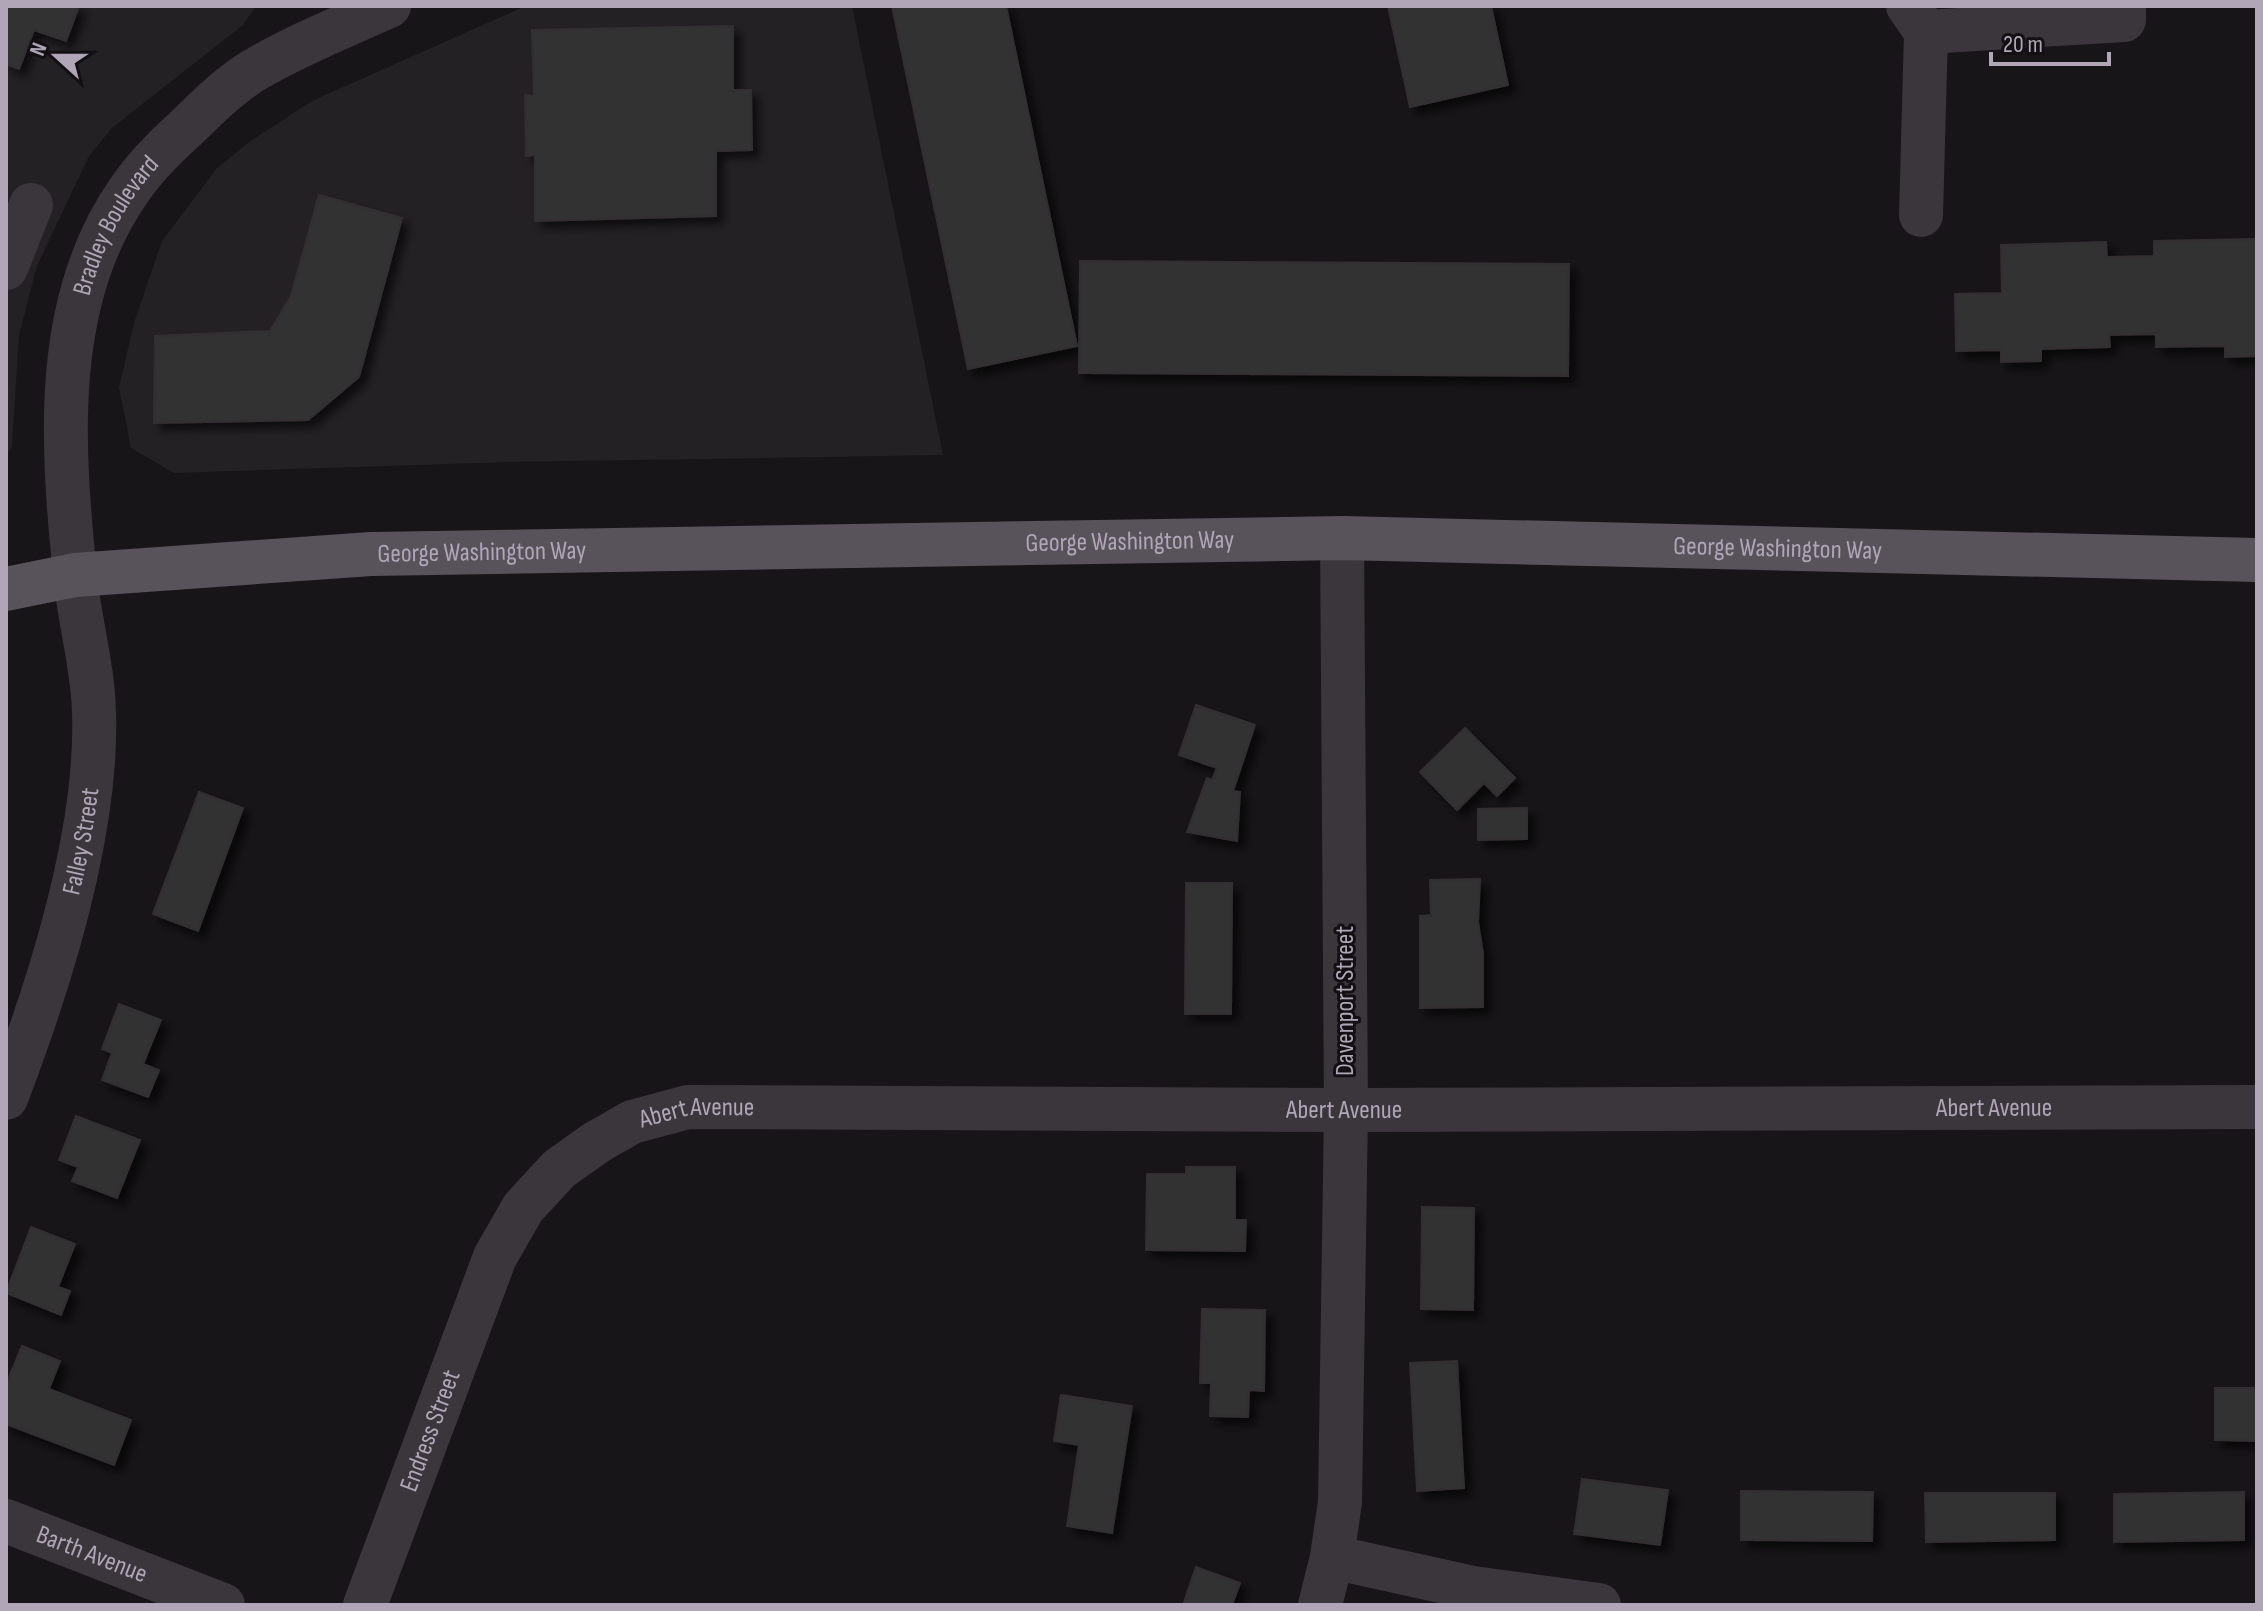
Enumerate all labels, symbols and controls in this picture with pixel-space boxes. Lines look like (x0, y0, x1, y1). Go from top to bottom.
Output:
north arrow (16, 16, 96, 96)
scale bar (1991, 16, 2109, 66)
text: 20 m (2003, 30, 2043, 59)
text: N (24, 39, 53, 60)
street label: Bradley Boulevard (66, 149, 165, 299)
street label: George Washington Way (1025, 524, 1234, 559)
street label: George Washington Way (1673, 530, 1882, 566)
street label: George Washington Way (377, 535, 586, 569)
street label: Falley Street (56, 786, 106, 898)
street label: Davenport Street (1330, 926, 1361, 1076)
street label: Abert Avenue (635, 1091, 754, 1135)
street label: Abert Avenue (1935, 1092, 2052, 1124)
street label: Abert Avenue (1285, 1094, 1402, 1126)
street label: Endress Street (393, 1365, 467, 1496)
street label: Barth Avenue (32, 1519, 152, 1590)

